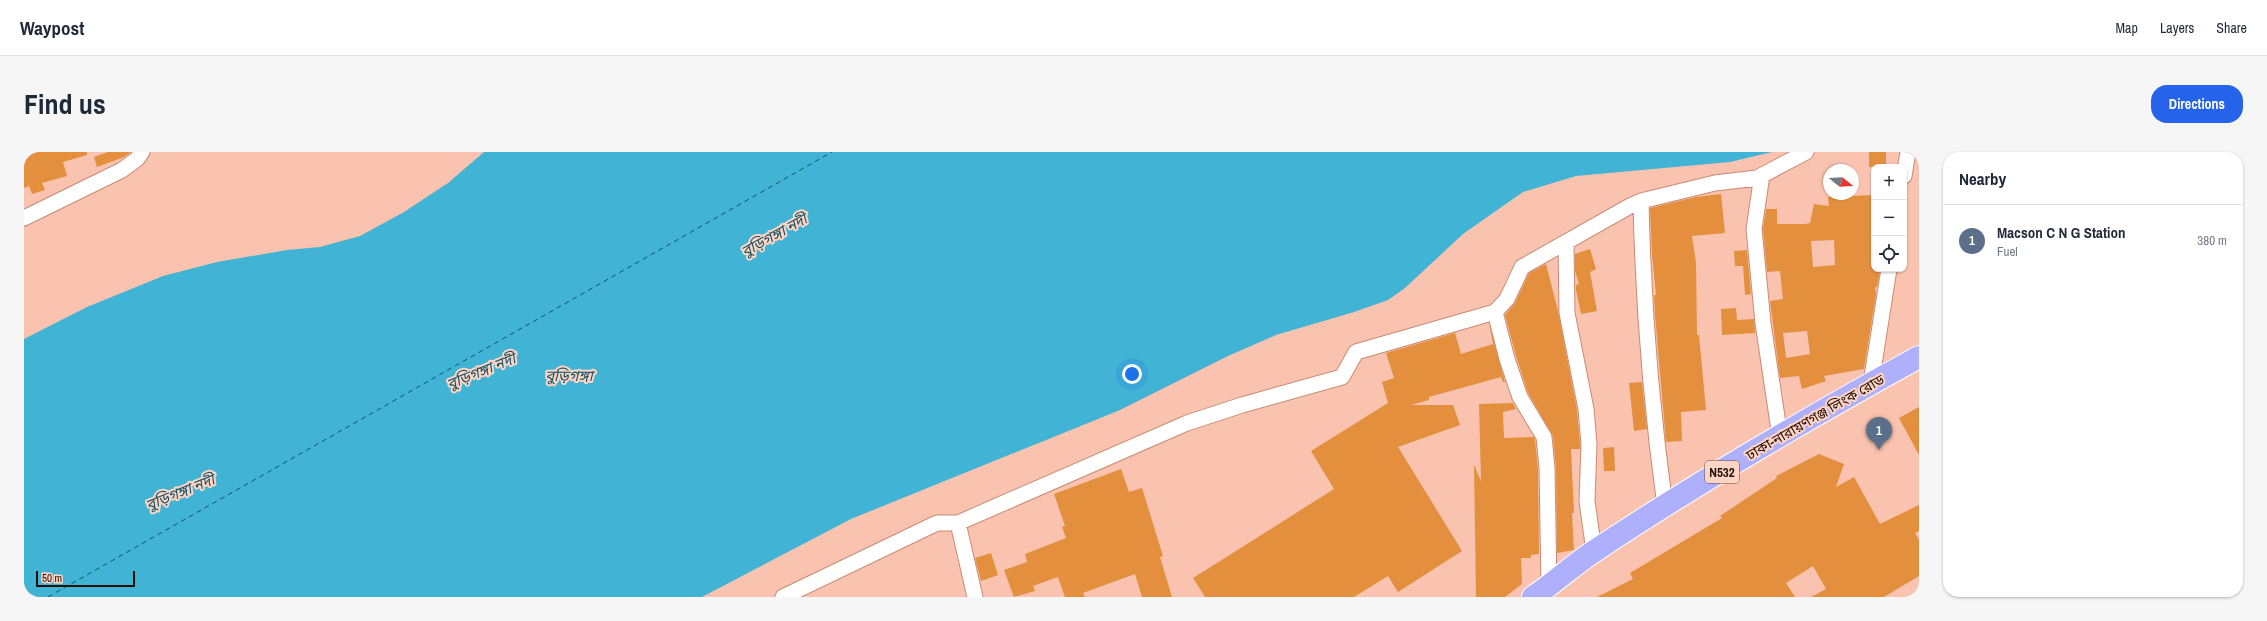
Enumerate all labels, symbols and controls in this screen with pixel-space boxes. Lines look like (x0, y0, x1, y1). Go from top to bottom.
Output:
text: Waypost (20, 15, 84, 41)
text: Map (2116, 19, 2138, 37)
text: Layers (2160, 19, 2194, 37)
text: Share (2216, 19, 2247, 37)
text: Find us (24, 85, 106, 123)
button: Directions (2151, 85, 2243, 123)
north arrow (1823, 164, 1859, 200)
map controls (1871, 164, 1907, 272)
button: + (1871, 164, 1907, 200)
text: Nearby (1959, 167, 2006, 190)
button: − (1871, 200, 1907, 236)
water label: বুড়িগঙ্গা নদী (737, 207, 813, 262)
text: Macson C N G Station (1997, 222, 2126, 243)
text: 1 (1969, 232, 1975, 249)
text: 380 m (2197, 232, 2227, 249)
button: locate (1871, 236, 1907, 272)
text: Fuel (1997, 243, 2018, 260)
water label: বুড়িগঙ্গা নদী (444, 347, 521, 394)
your location (1122, 364, 1142, 384)
water label: বুড়িগঙ্গা (545, 365, 596, 386)
street label: ঢাকা-নারায়ণগঞ্জ লিংক রোড (1742, 370, 1888, 464)
pin: 1 (1866, 417, 1892, 450)
road number: N532 (1705, 461, 1739, 483)
water label: বুড়িগঙ্গা নদী (143, 468, 220, 515)
scale bar (36, 569, 135, 588)
text: 50 m (42, 571, 62, 585)

